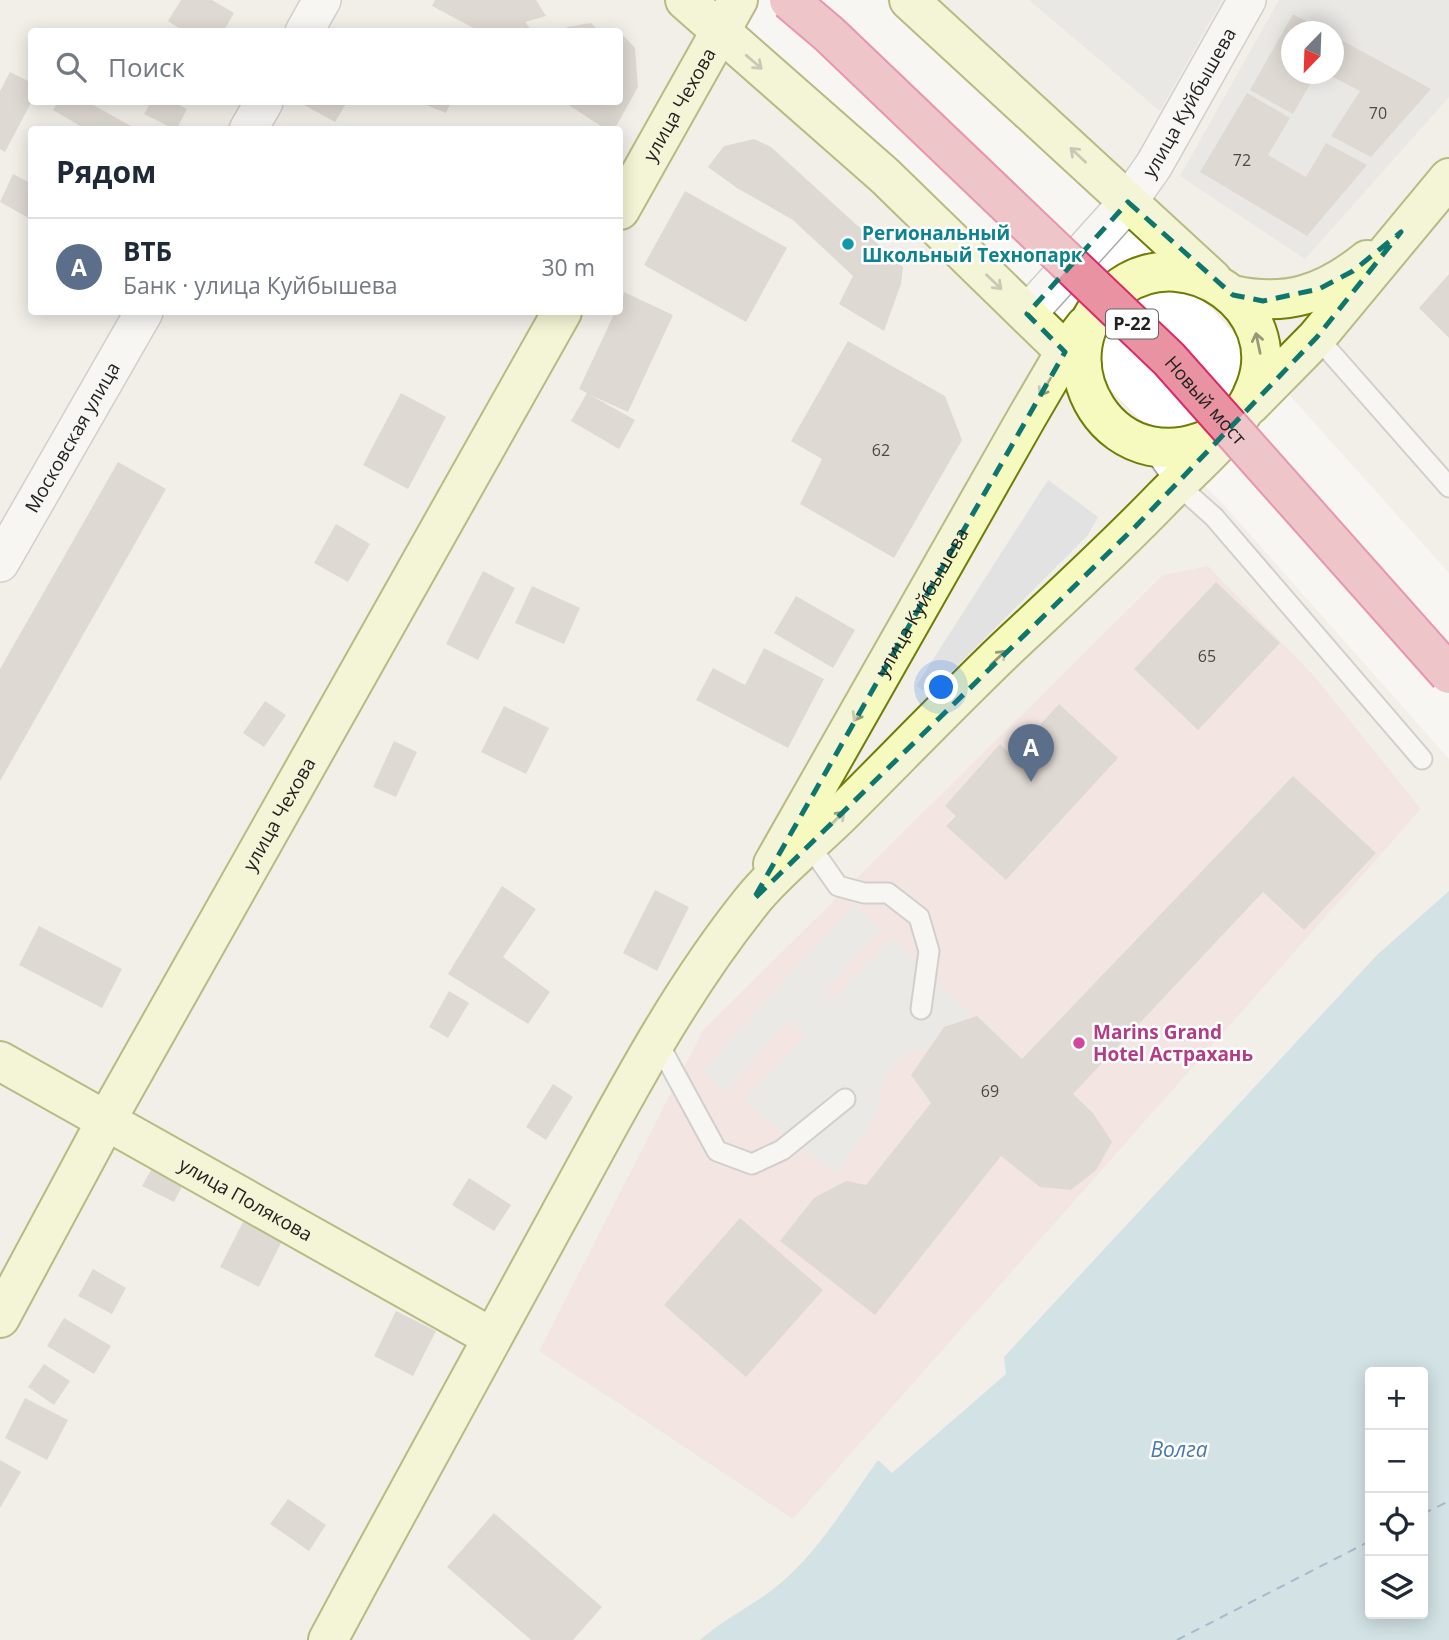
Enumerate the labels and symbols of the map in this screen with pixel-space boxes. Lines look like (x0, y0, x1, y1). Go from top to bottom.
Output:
north arrow (1281, 21, 1344, 84)
street label: улица Куйбышева (1136, 23, 1242, 182)
street label: улица Чехова (637, 43, 722, 166)
one-way arrow (745, 54, 763, 70)
house number: 70 (1369, 102, 1387, 124)
one-way arrow (1070, 147, 1087, 164)
house number: 72 (1233, 149, 1251, 171)
place label: Региональный Школьный Технопарк (862, 220, 1083, 268)
marker: Региональный Школьный Технопарк (840, 236, 856, 252)
one-way arrow (985, 273, 1002, 290)
road number: Р-22 (1106, 310, 1158, 338)
one-way arrow (1250, 332, 1264, 355)
street label: Новый мост (1159, 350, 1252, 451)
street label: Московская улица (19, 357, 126, 517)
one-way arrow (1037, 376, 1051, 396)
house number: 62 (872, 439, 890, 461)
street label: улица Куйбышева (869, 523, 975, 682)
house number: 65 (1198, 645, 1216, 667)
one-way arrow (989, 649, 1006, 666)
your location (924, 670, 958, 704)
one-way arrow (852, 701, 865, 722)
pin: A (1008, 724, 1054, 782)
street label: улица Чехова (237, 753, 321, 876)
one-way arrow (829, 810, 846, 827)
place label: Marins Grand Hotel Астрахань (1093, 1019, 1253, 1067)
marker: Marins Grand Hotel Астрахань (1071, 1035, 1087, 1051)
house number: 69 (981, 1080, 999, 1102)
street label: улица Полякова (174, 1151, 317, 1247)
water label: Волга (1150, 1435, 1208, 1463)

